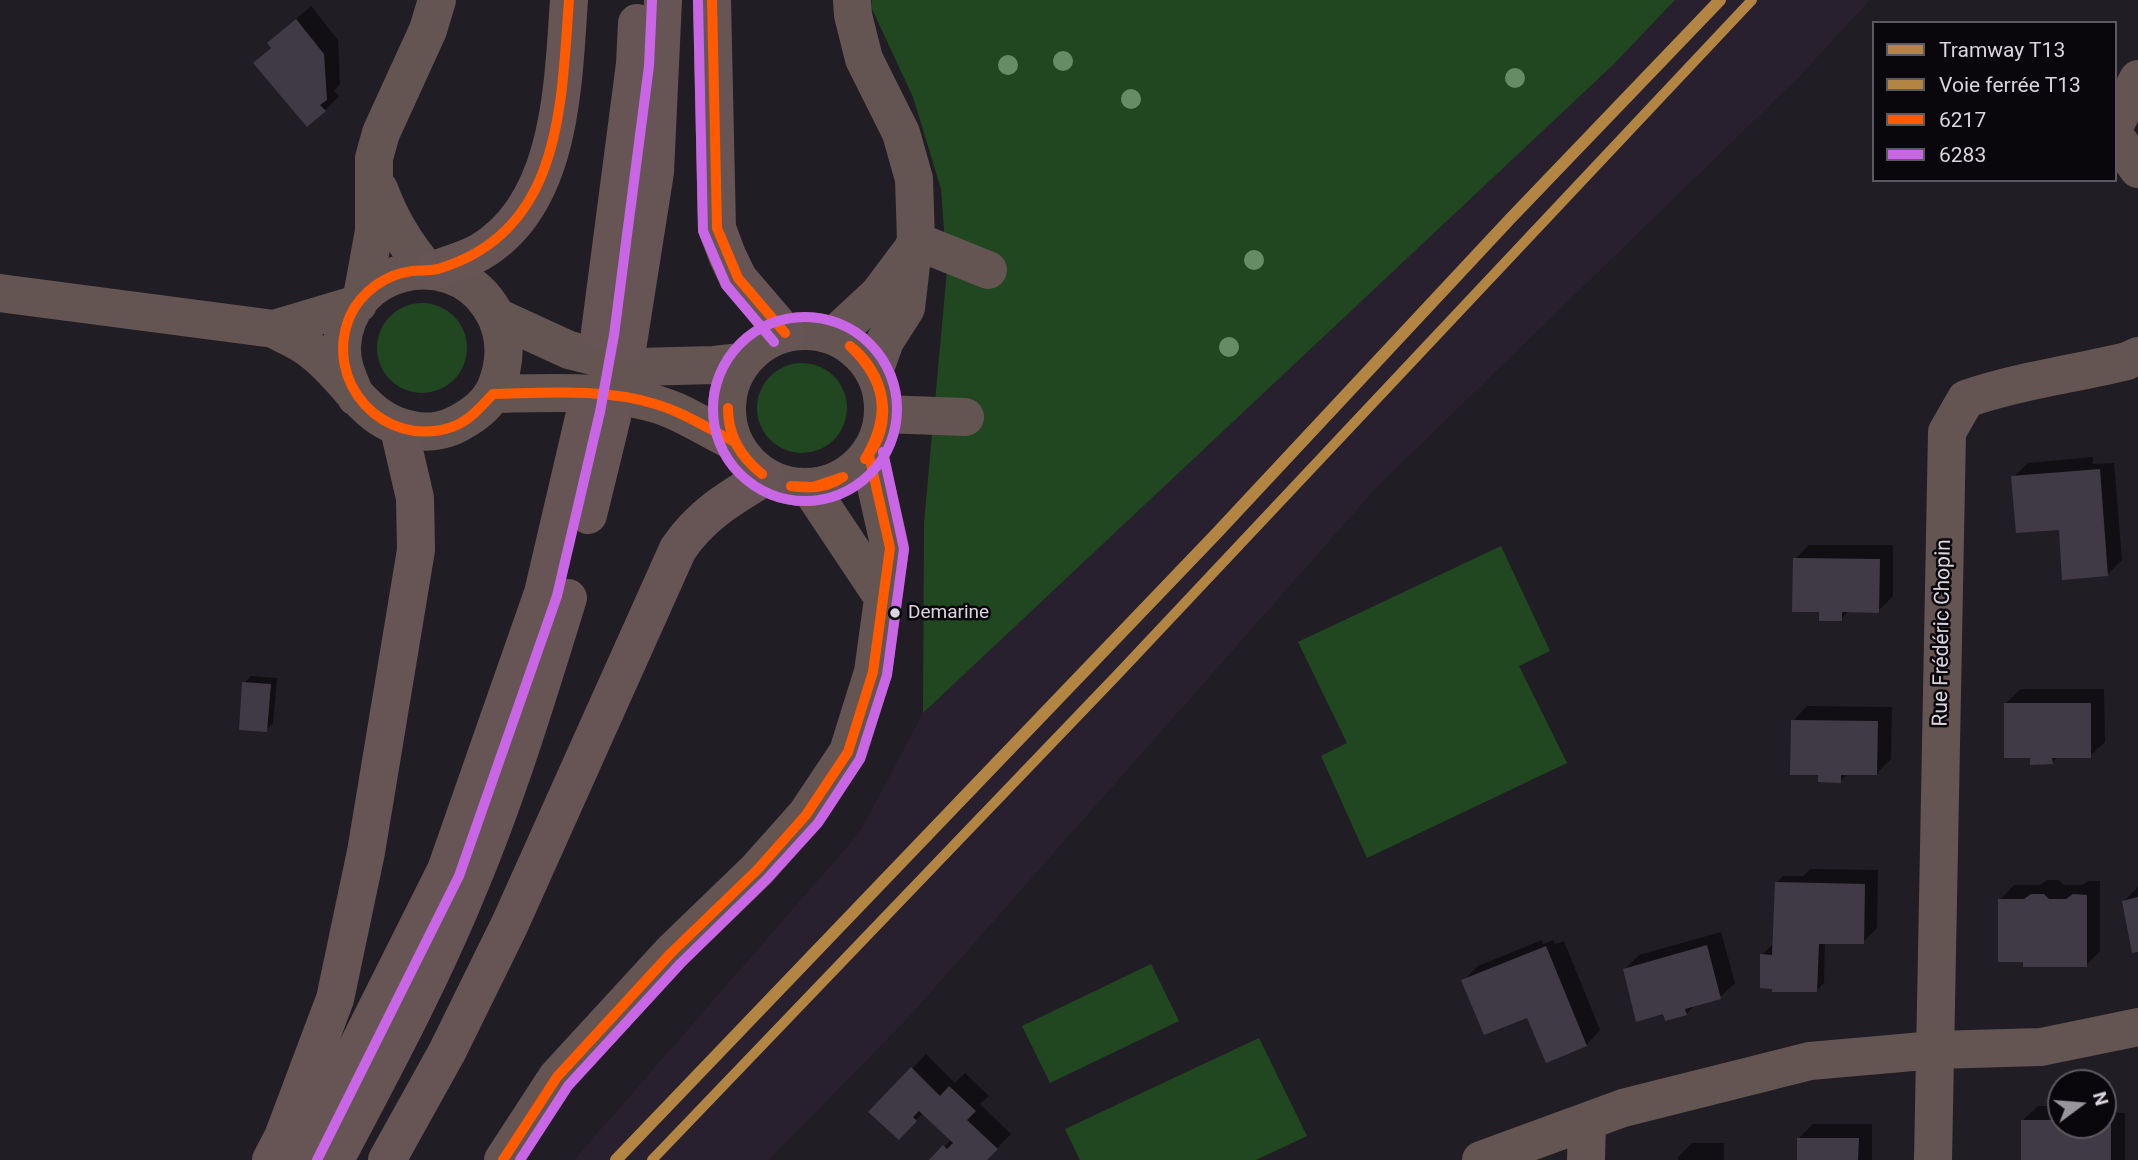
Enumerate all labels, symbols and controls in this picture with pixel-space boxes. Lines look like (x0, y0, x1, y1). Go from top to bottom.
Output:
legend (1872, 21, 2117, 182)
text: Tramway T13 (1939, 38, 2065, 62)
text: Voie ferrée T13 (1939, 73, 2081, 97)
text: 6217 (1939, 108, 1986, 132)
text: 6283 (1939, 143, 1986, 167)
street label: Rue Frédéric Chopin (1929, 539, 1957, 727)
place label: Demarine (908, 602, 989, 624)
marker: Demarine (888, 606, 902, 620)
north arrow (2047, 1069, 2117, 1139)
text: N (2088, 1089, 2114, 1108)

